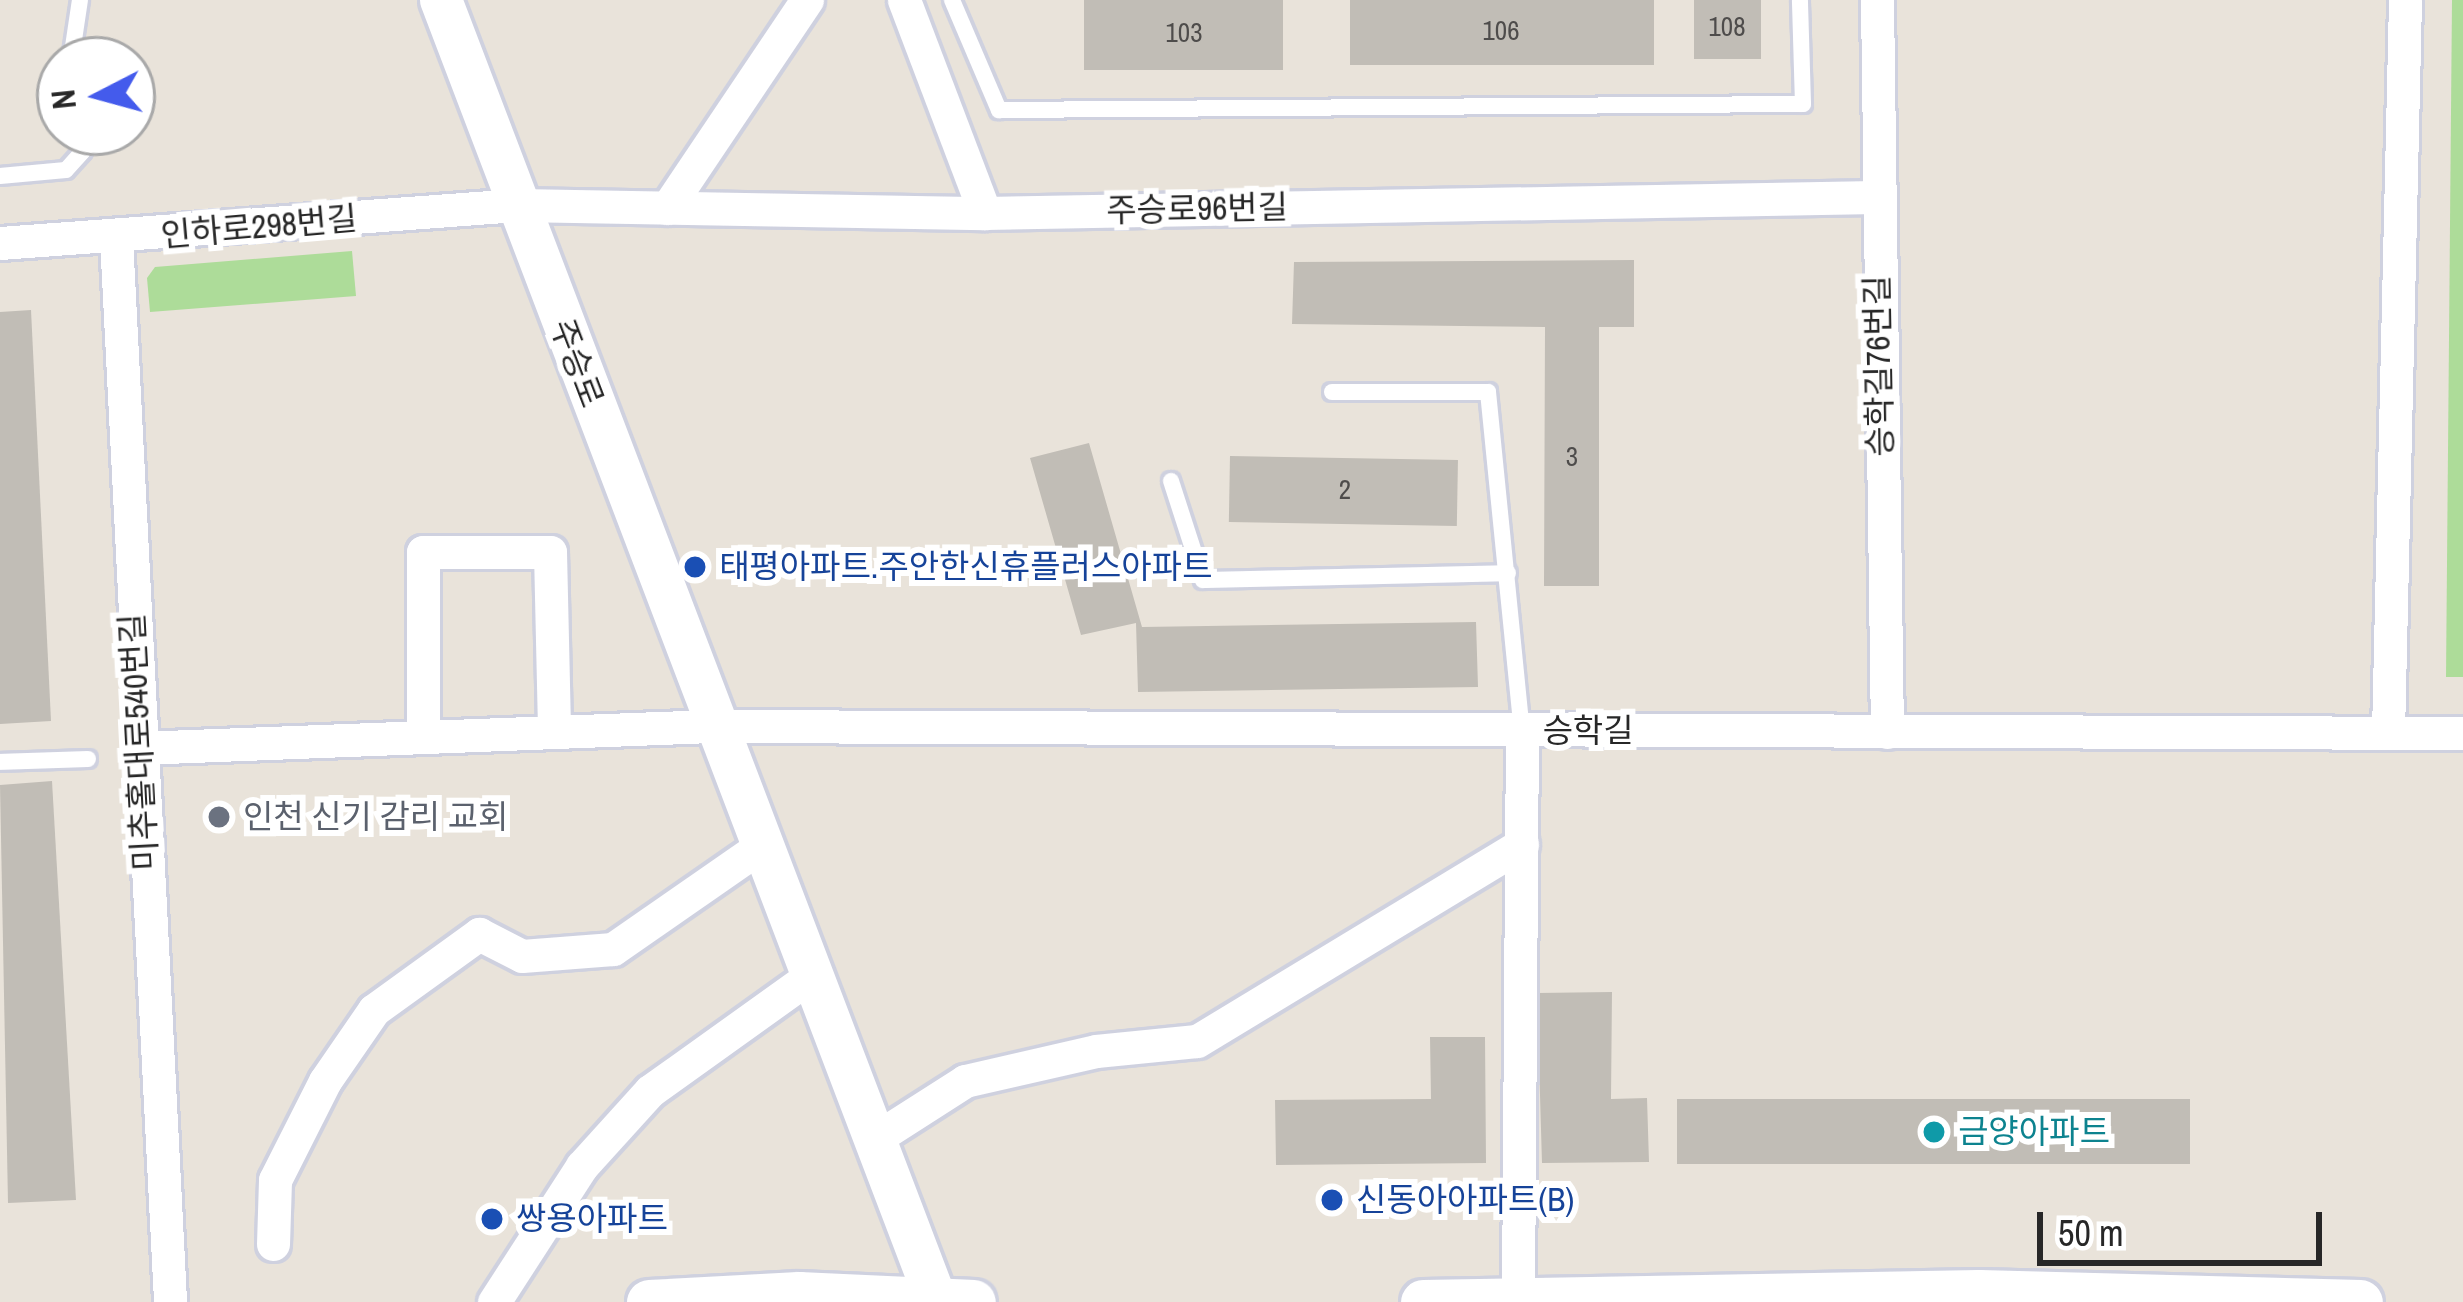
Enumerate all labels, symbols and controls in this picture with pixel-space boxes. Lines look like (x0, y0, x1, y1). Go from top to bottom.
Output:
house number: 108 (1709, 11, 1745, 43)
house number: 106 (1483, 15, 1519, 47)
house number: 103 (1166, 17, 1202, 49)
north arrow (36, 36, 156, 156)
text: N (40, 87, 86, 111)
street label: 주승로96번길 (1106, 188, 1288, 230)
street label: 인하로298번길 (159, 199, 359, 255)
street label: 승학길76번길 (1858, 275, 1900, 457)
street label: 주승로 (542, 313, 612, 413)
house number: 3 (1566, 441, 1578, 473)
house number: 2 (1339, 474, 1351, 506)
place label: 태평아파트.주안한신휴플러스아파트 (719, 547, 1212, 587)
marker: 태평아파트.주안한신휴플러스아파트 (682, 554, 708, 580)
street label: 미추홀대로540번길 (112, 612, 166, 872)
street label: 승학길 (1542, 711, 1634, 751)
place label: 인천 신기 감리 교회 (243, 797, 508, 837)
marker: 인천 신기 감리 교회 (206, 804, 232, 830)
place label: 금양아파트 (1958, 1112, 2110, 1152)
marker: 금양아파트 (1921, 1119, 1947, 1145)
place label: 신동아아파트(B) (1356, 1180, 1574, 1220)
marker: 신동아아파트(B) (1319, 1187, 1345, 1213)
scale bar (2043, 1188, 2328, 1262)
place label: 쌍용아파트 (516, 1199, 668, 1239)
marker: 쌍용아파트 (479, 1206, 505, 1232)
text: 50 m (2058, 1209, 2124, 1257)

